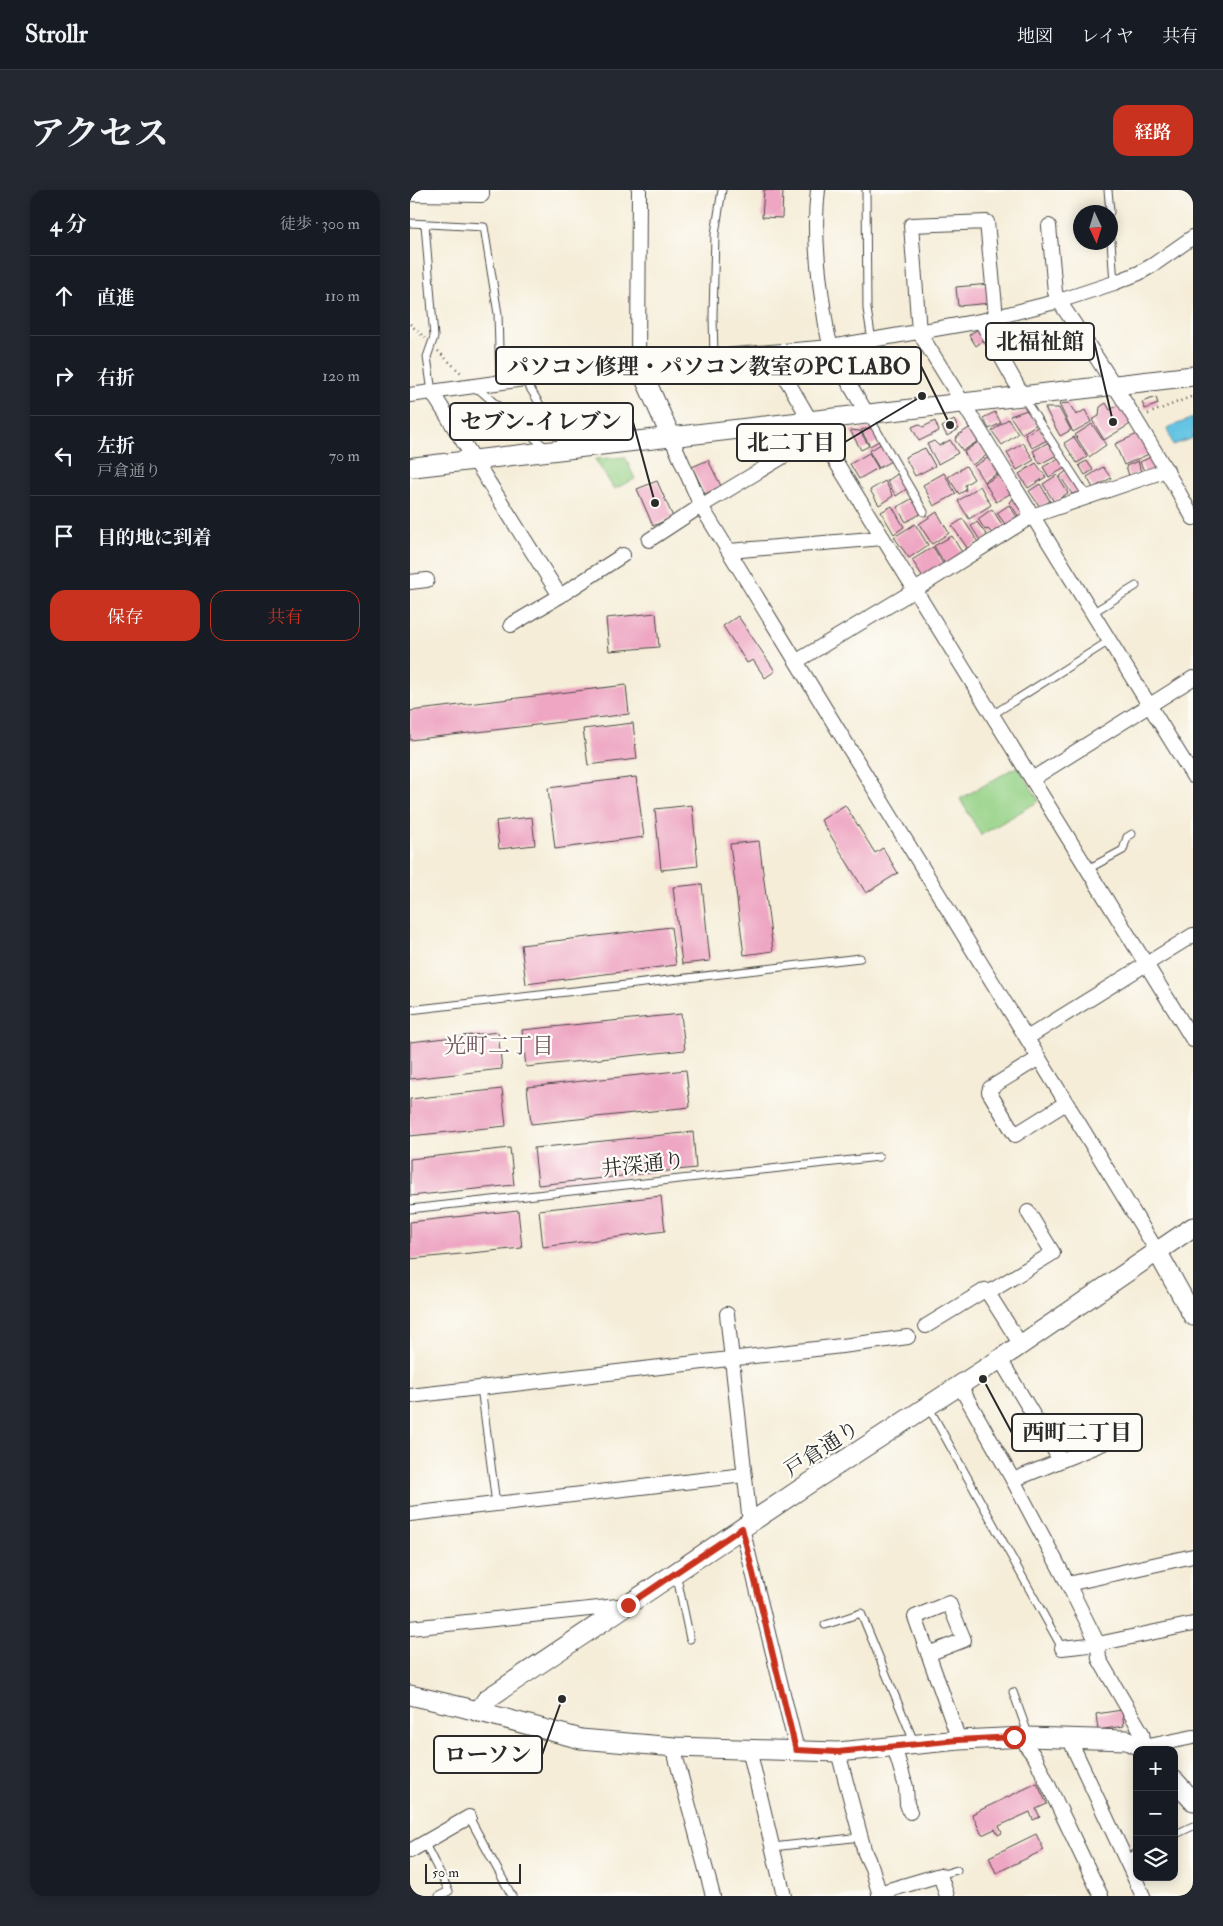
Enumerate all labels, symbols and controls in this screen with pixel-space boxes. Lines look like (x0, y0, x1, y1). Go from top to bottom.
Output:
text: Strollr (25, 19, 88, 50)
text: 地図 (1017, 25, 1053, 48)
text: レイヤ (1081, 25, 1134, 48)
text: 共有 (1162, 25, 1198, 48)
button: 経路 (1113, 105, 1193, 156)
text: アクセス (30, 112, 169, 156)
north arrow (1073, 205, 1118, 250)
text: 4 分 (50, 211, 87, 238)
text: 徒歩 · 300 m (280, 214, 360, 234)
icon: ahead (50, 282, 78, 310)
text: 直進 (97, 286, 135, 310)
text: 110 m (325, 286, 360, 306)
callout: 北福祉館 (986, 323, 1094, 360)
text: 北福祉館 (996, 328, 1084, 356)
callout: パソコン修理・パソコン教室のPC LABO (496, 347, 921, 384)
text: パソコン修理・パソコン教室のPC LABO (507, 353, 911, 381)
icon: right (50, 362, 78, 390)
text: 右折 (97, 366, 135, 390)
text: 120 m (322, 366, 360, 386)
callout: セブン-イレブン (450, 403, 633, 440)
text: セブン-イレブン (460, 408, 622, 436)
callout: 北二丁目 (737, 424, 845, 461)
text: 北二丁目 (747, 429, 835, 457)
text: 左折 (97, 434, 135, 458)
icon: left (50, 442, 78, 470)
text: 70 m (329, 446, 360, 466)
text: 戸倉通り (97, 461, 161, 481)
icon: arrive (50, 522, 78, 550)
text: 目的地に到着 (97, 526, 211, 550)
button: 保存 (50, 590, 200, 641)
button: 共有 (210, 590, 360, 641)
district label: 光町二丁目 (444, 1032, 554, 1060)
street label: 井深通り (600, 1147, 686, 1183)
callout: 西町二丁目 (1012, 1414, 1142, 1451)
street label: 戸倉通り (779, 1415, 865, 1483)
text: 西町二丁目 (1022, 1419, 1132, 1447)
route end (617, 1594, 640, 1617)
route start (1003, 1726, 1026, 1749)
callout: ローソン (434, 1736, 542, 1773)
text: ローソン (444, 1741, 532, 1769)
map controls (1133, 1746, 1178, 1881)
button: + (1133, 1746, 1178, 1791)
button: − (1133, 1791, 1178, 1836)
button: layers (1133, 1836, 1178, 1881)
scale bar (425, 1861, 521, 1884)
text: 50 m (432, 1864, 459, 1881)

